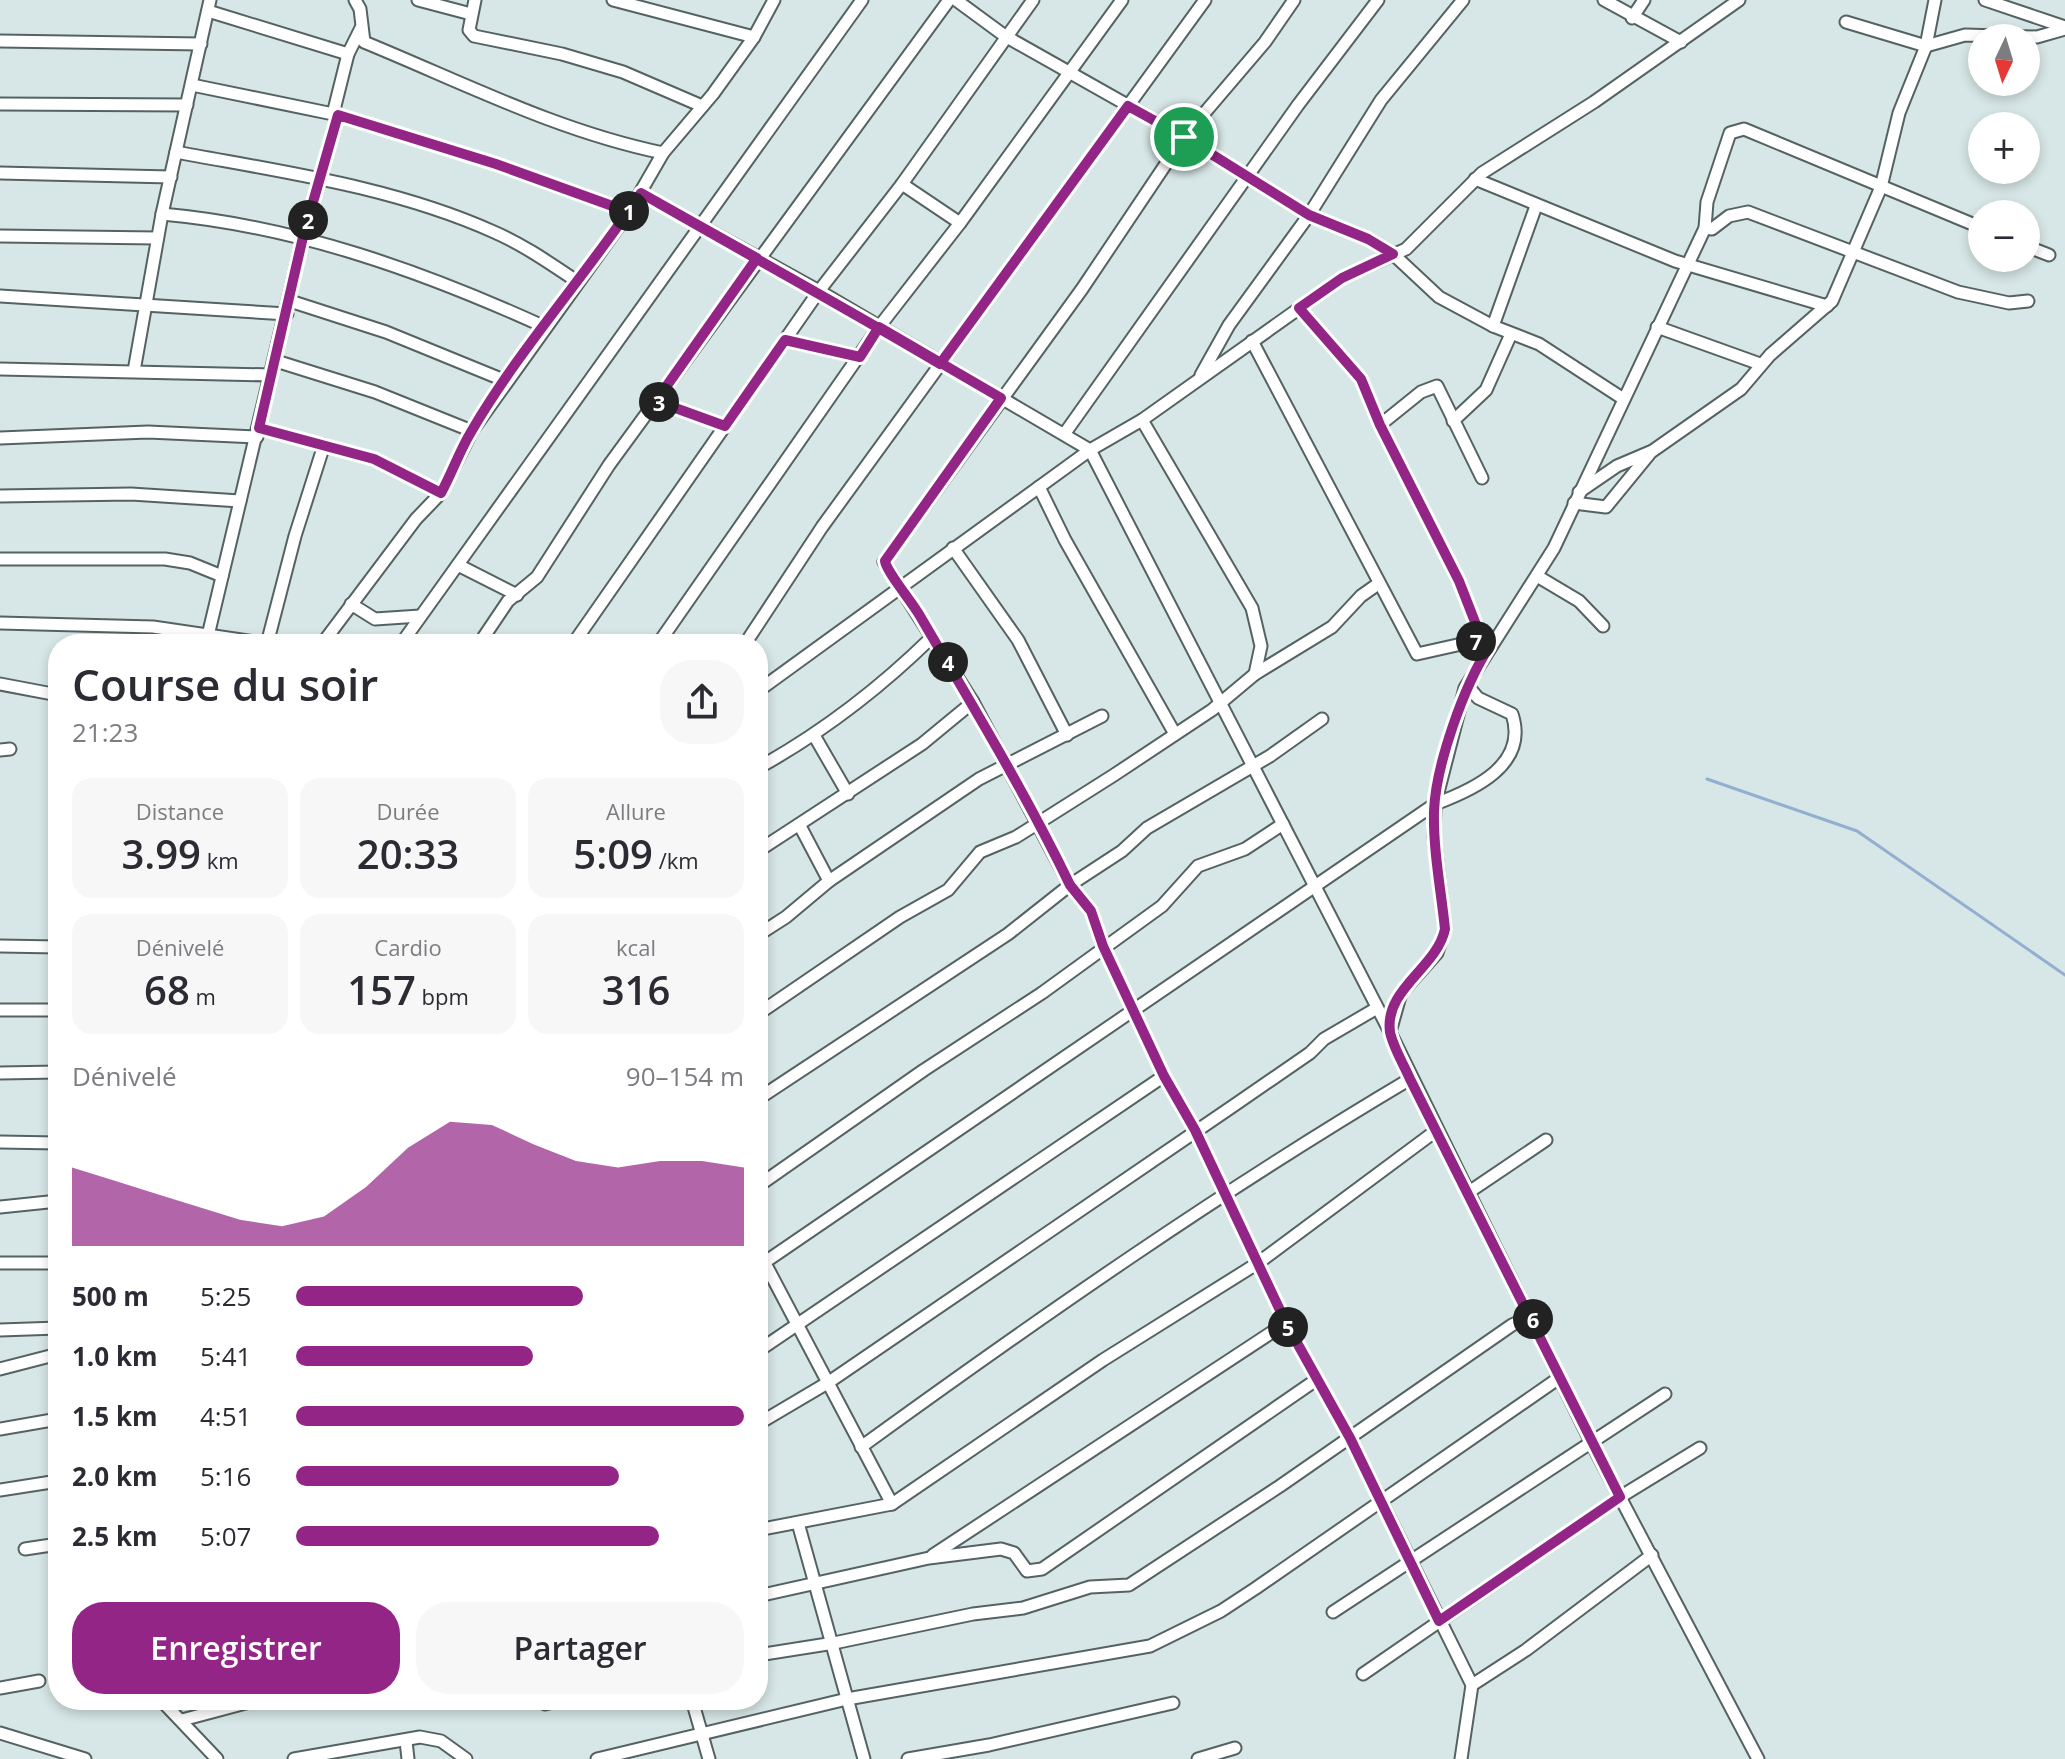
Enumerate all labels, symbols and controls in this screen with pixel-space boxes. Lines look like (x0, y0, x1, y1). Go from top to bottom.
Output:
north arrow (1968, 24, 2040, 96)
map controls (1968, 24, 2040, 272)
pin (1150, 103, 1218, 171)
button: + (1968, 112, 2040, 184)
icon: arrive (1162, 115, 1206, 159)
pin: 1 (609, 191, 649, 231)
text: 1 (623, 196, 635, 226)
pin: 2 (288, 200, 328, 240)
button: − (1968, 200, 2040, 272)
text: 2 (302, 205, 314, 235)
pin: 3 (639, 382, 679, 422)
text: 3 (653, 387, 665, 417)
pin: 7 (1456, 621, 1496, 661)
text: 7 (1470, 626, 1482, 656)
pin: 4 (928, 642, 968, 682)
text: 4 (942, 647, 954, 677)
text: Course du soir (72, 654, 378, 714)
button: share (660, 660, 744, 744)
text: 21:23 (72, 714, 138, 750)
text: Distance (136, 796, 224, 826)
text: Durée (376, 796, 440, 826)
text: Allure (606, 796, 666, 826)
text: 3.99 (121, 826, 201, 881)
text: 20:33 (357, 826, 459, 881)
text: 5:09 (573, 826, 653, 881)
text: km (201, 845, 239, 875)
text: /km (653, 845, 699, 875)
text: Dénivelé (136, 932, 224, 962)
text: Cardio (374, 932, 442, 962)
text: kcal (616, 932, 656, 962)
text: 68 (144, 962, 190, 1017)
text: 157 (347, 962, 416, 1017)
text: 316 (602, 962, 670, 1017)
text: m (190, 981, 216, 1011)
text: bpm (416, 981, 469, 1011)
text: Dénivelé (72, 1058, 177, 1094)
text: 90–154 m (626, 1058, 744, 1094)
text: 500 m (72, 1278, 149, 1314)
text: 5:25 (200, 1278, 251, 1314)
pin: 6 (1513, 1299, 1553, 1339)
text: 6 (1527, 1304, 1539, 1334)
pin: 5 (1268, 1307, 1308, 1347)
text: 5 (1282, 1312, 1294, 1342)
text: 1.0 km (72, 1338, 158, 1374)
text: 5:41 (200, 1338, 251, 1374)
text: 1.5 km (72, 1398, 158, 1434)
text: 4:51 (200, 1398, 251, 1434)
text: 2.0 km (72, 1458, 158, 1494)
text: 5:16 (200, 1458, 251, 1494)
text: 2.5 km (72, 1518, 158, 1554)
text: 5:07 (200, 1518, 251, 1554)
button: Enregistrer (72, 1602, 400, 1694)
button: Partager (416, 1602, 744, 1694)

